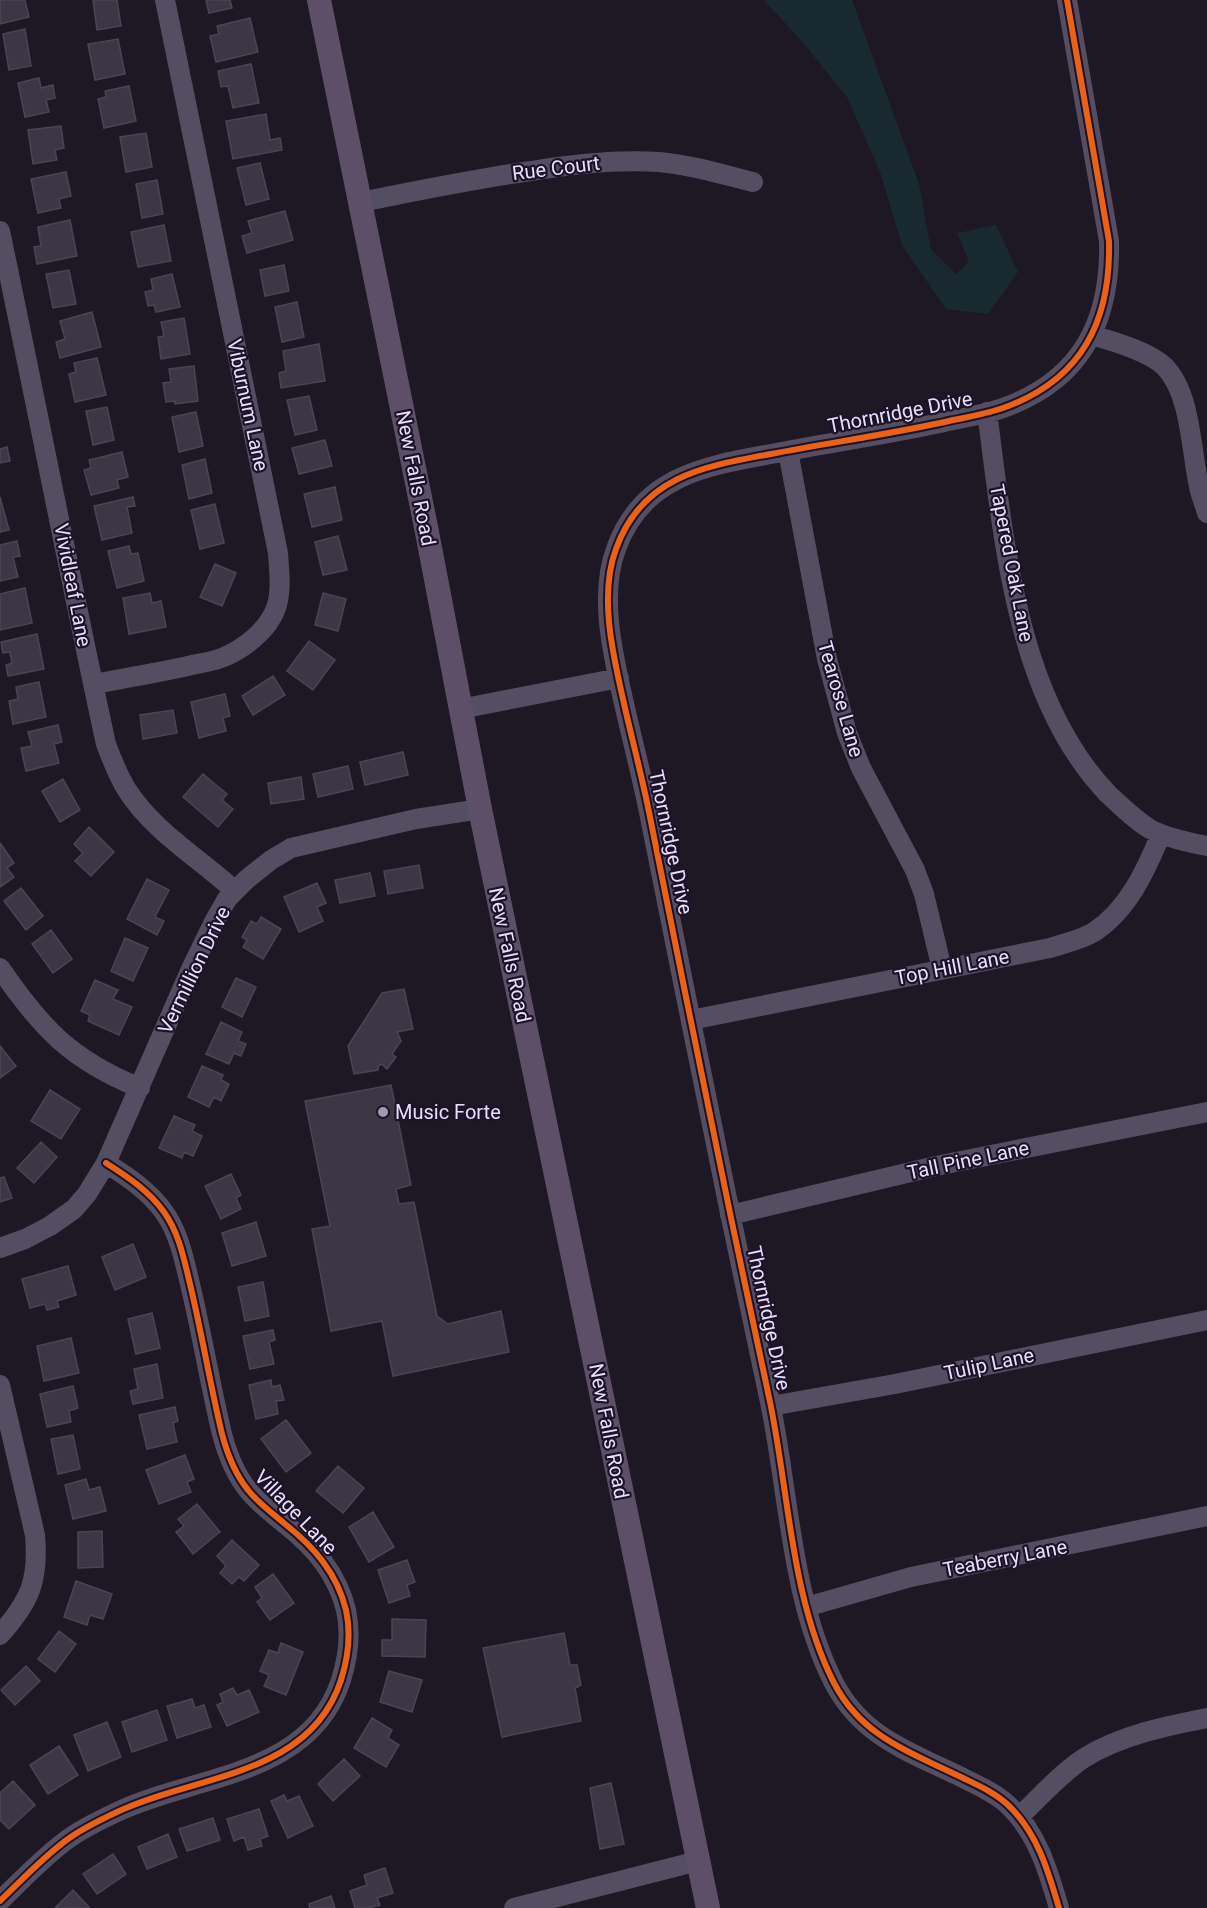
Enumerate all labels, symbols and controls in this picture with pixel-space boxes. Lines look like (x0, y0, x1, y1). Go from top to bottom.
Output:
street label: Rue Court (511, 151, 601, 185)
street label: Viburnum Lane (222, 337, 274, 473)
street label: Thornridge Drive (826, 386, 974, 438)
street label: New Falls Road (391, 408, 441, 548)
street label: Tapered Oak Lane (985, 482, 1039, 644)
street label: Vividleaf Lane (49, 521, 97, 649)
street label: Tearose Lane (813, 638, 869, 760)
street label: Thornridge Drive (644, 768, 698, 916)
street label: New Falls Road (484, 885, 536, 1025)
street label: Vermillion Drive (153, 902, 235, 1038)
street label: Top Hill Lane (893, 944, 1011, 990)
place label: Music Forte (395, 1100, 501, 1124)
marker: Music Forte (376, 1105, 390, 1119)
street label: Tall Pine Lane (905, 1135, 1031, 1185)
street label: Thornridge Drive (742, 1244, 796, 1392)
street label: Tulip Lane (942, 1343, 1036, 1385)
street label: New Falls Road (584, 1361, 634, 1501)
street label: Village Lane (250, 1465, 342, 1559)
street label: Teaberry Lane (941, 1534, 1069, 1582)

